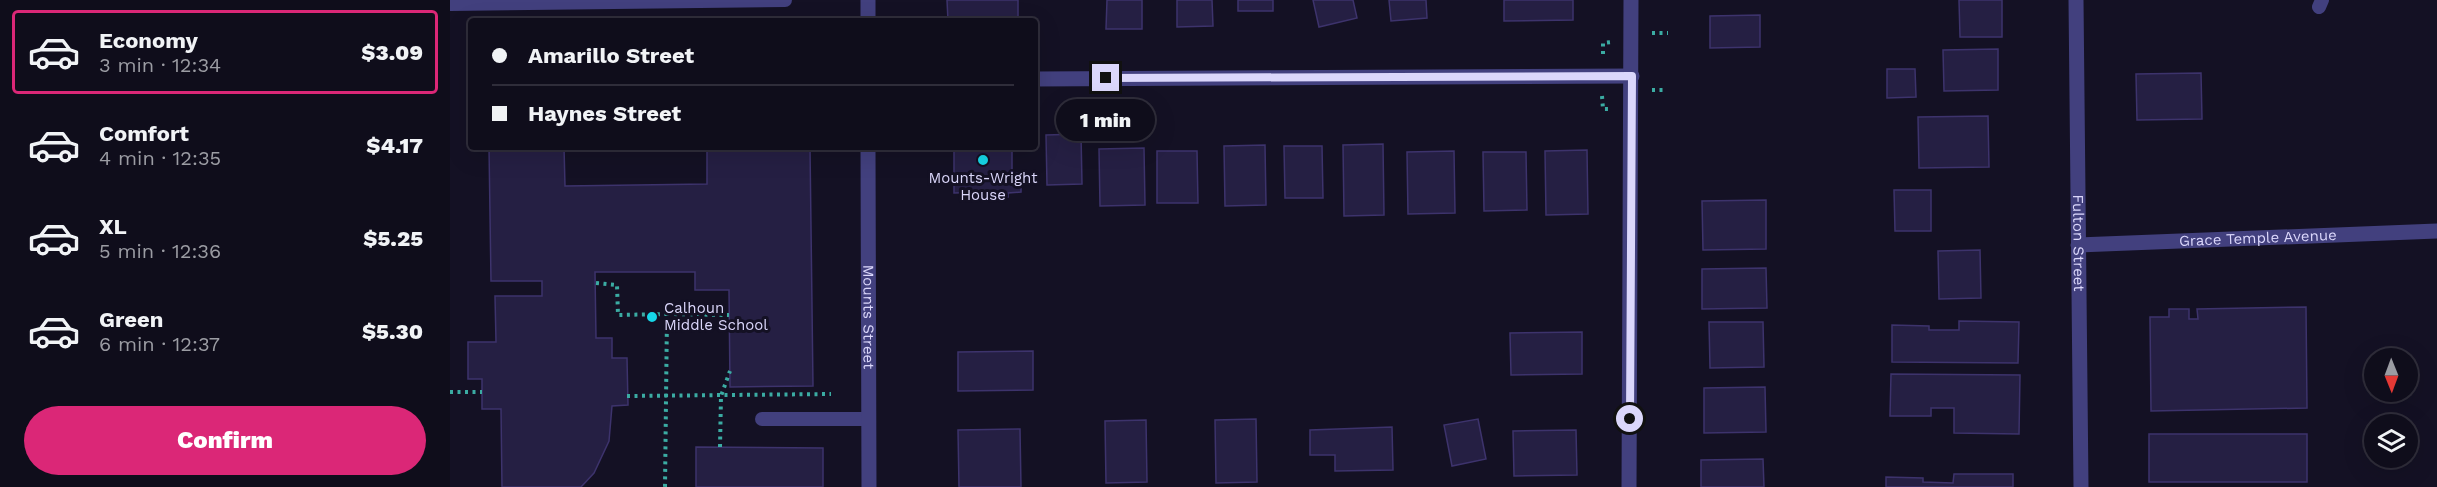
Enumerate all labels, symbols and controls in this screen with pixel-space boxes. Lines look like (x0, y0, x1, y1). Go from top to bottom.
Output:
icon: car (27, 25, 81, 79)
text: Economy (99, 28, 198, 53)
text: $3.09 (361, 40, 423, 65)
text: Amarillo Street (528, 43, 694, 68)
text: 3 min · 12:34 (99, 53, 221, 77)
route end (1092, 64, 1119, 91)
callout: 1 min (1056, 99, 1156, 141)
text: Haynes Street (528, 101, 681, 126)
text: 1 min (1080, 108, 1131, 132)
icon: car (27, 118, 81, 172)
text: Comfort (99, 121, 189, 146)
text: $4.17 (366, 133, 423, 158)
text: 4 min · 12:35 (99, 146, 221, 170)
marker: Mounts-Wright House (976, 153, 990, 167)
place label: Mounts-Wright House (928, 169, 1038, 204)
street label: Fulton Street (2069, 194, 2088, 292)
icon: car (27, 211, 81, 265)
text: XL (99, 214, 127, 239)
text: $5.25 (363, 226, 423, 251)
street label: Grace Temple Avenue (2179, 226, 2337, 250)
text: 5 min · 12:36 (99, 239, 221, 263)
street label: Mounts Street (859, 265, 878, 370)
place label: Calhoun Middle School (664, 299, 768, 334)
icon: car (27, 304, 81, 358)
text: Green (99, 307, 163, 332)
marker: Calhoun Middle School (645, 310, 659, 324)
text: $5.30 (362, 319, 423, 344)
text: 6 min · 12:37 (99, 332, 220, 356)
north arrow (2364, 348, 2418, 402)
map controls (2364, 348, 2418, 468)
route start (1616, 405, 1643, 432)
button: Confirm (24, 406, 426, 475)
button: layers (2364, 414, 2418, 468)

